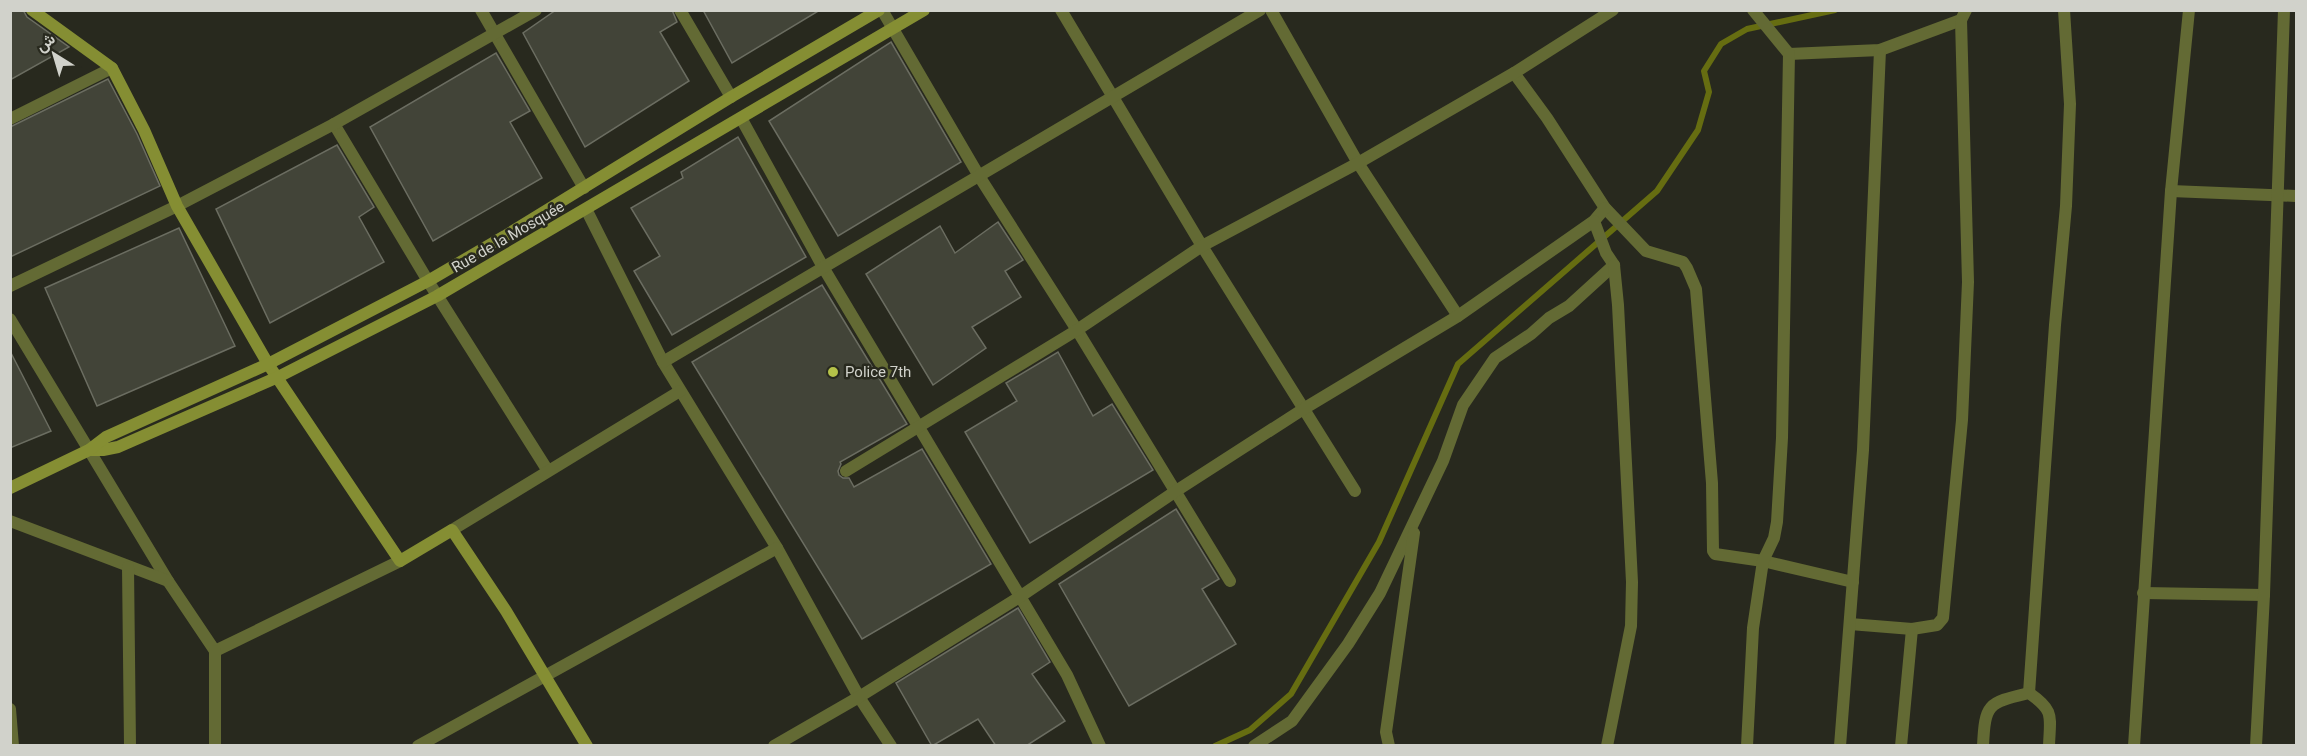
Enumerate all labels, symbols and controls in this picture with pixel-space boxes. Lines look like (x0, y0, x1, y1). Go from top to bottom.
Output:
north arrow (24, 24, 84, 84)
text: ش (32, 29, 59, 56)
street label: Rue de la Mosquée (449, 197, 568, 277)
place label: Police 7th (845, 363, 911, 381)
marker: Police 7th (826, 365, 840, 379)

